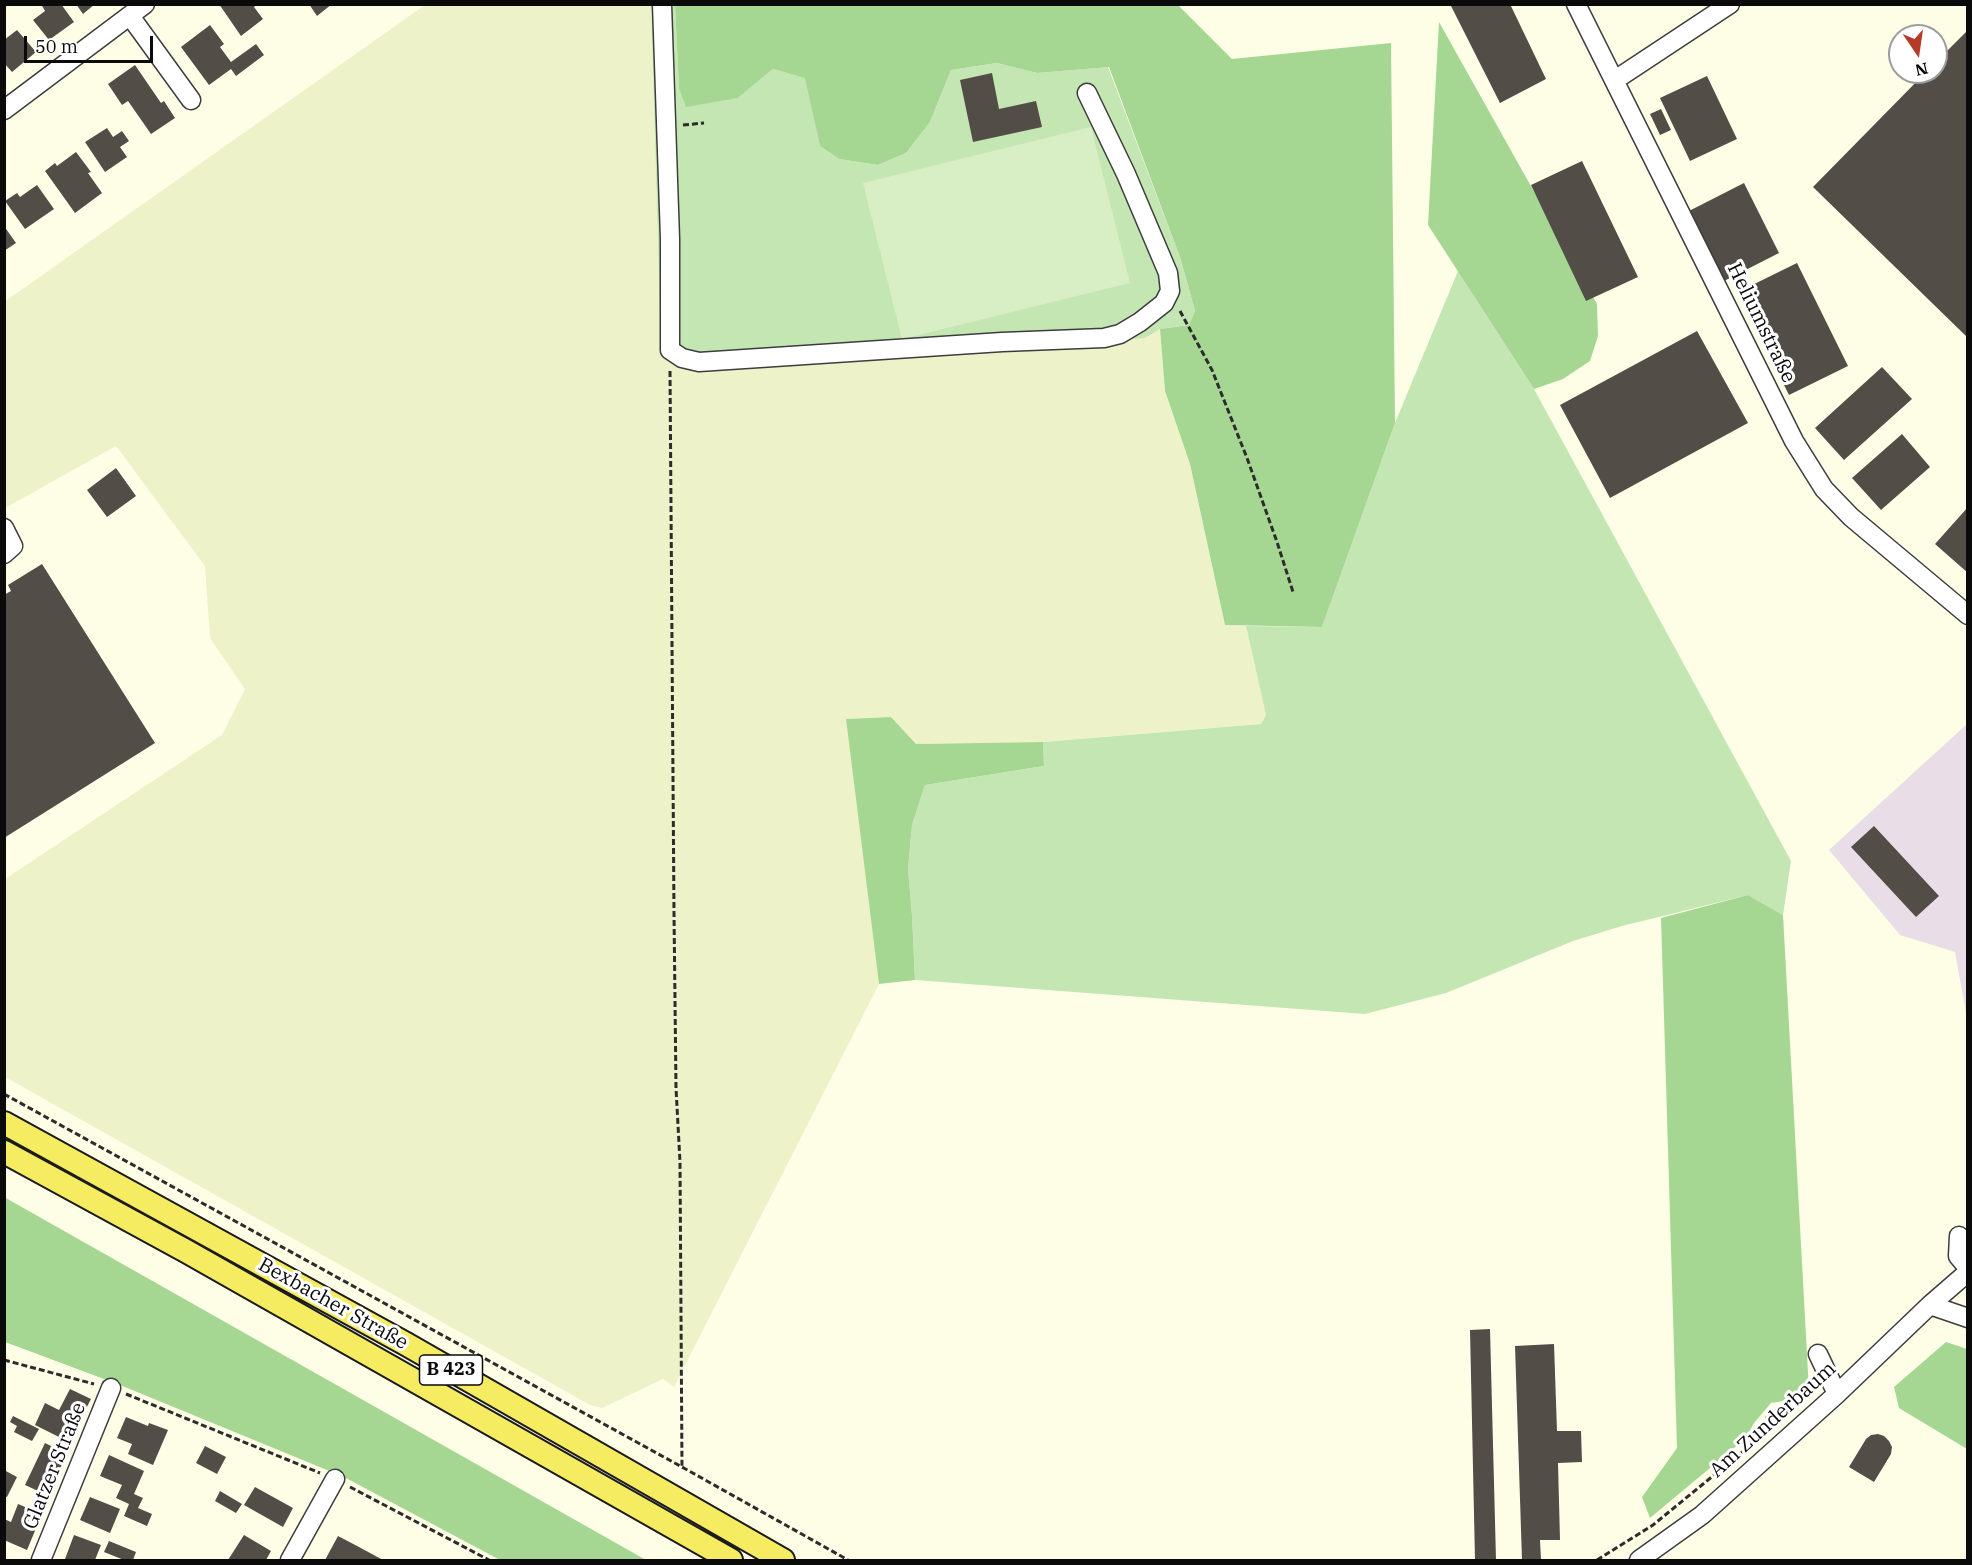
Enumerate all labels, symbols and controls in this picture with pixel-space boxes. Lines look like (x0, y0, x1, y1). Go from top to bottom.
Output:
scale bar (27, 24, 156, 62)
north arrow (1888, 24, 1948, 84)
text: 50 m (35, 35, 78, 58)
text: N (1913, 58, 1930, 81)
street label: Heliumstraße (1722, 259, 1800, 387)
street label: Bexbacher Straße (254, 1253, 412, 1355)
road number: B 423 (420, 1355, 482, 1385)
street label: Am Zunderbaum (1705, 1357, 1841, 1483)
street label: Glatzer Straße (19, 1399, 91, 1533)

